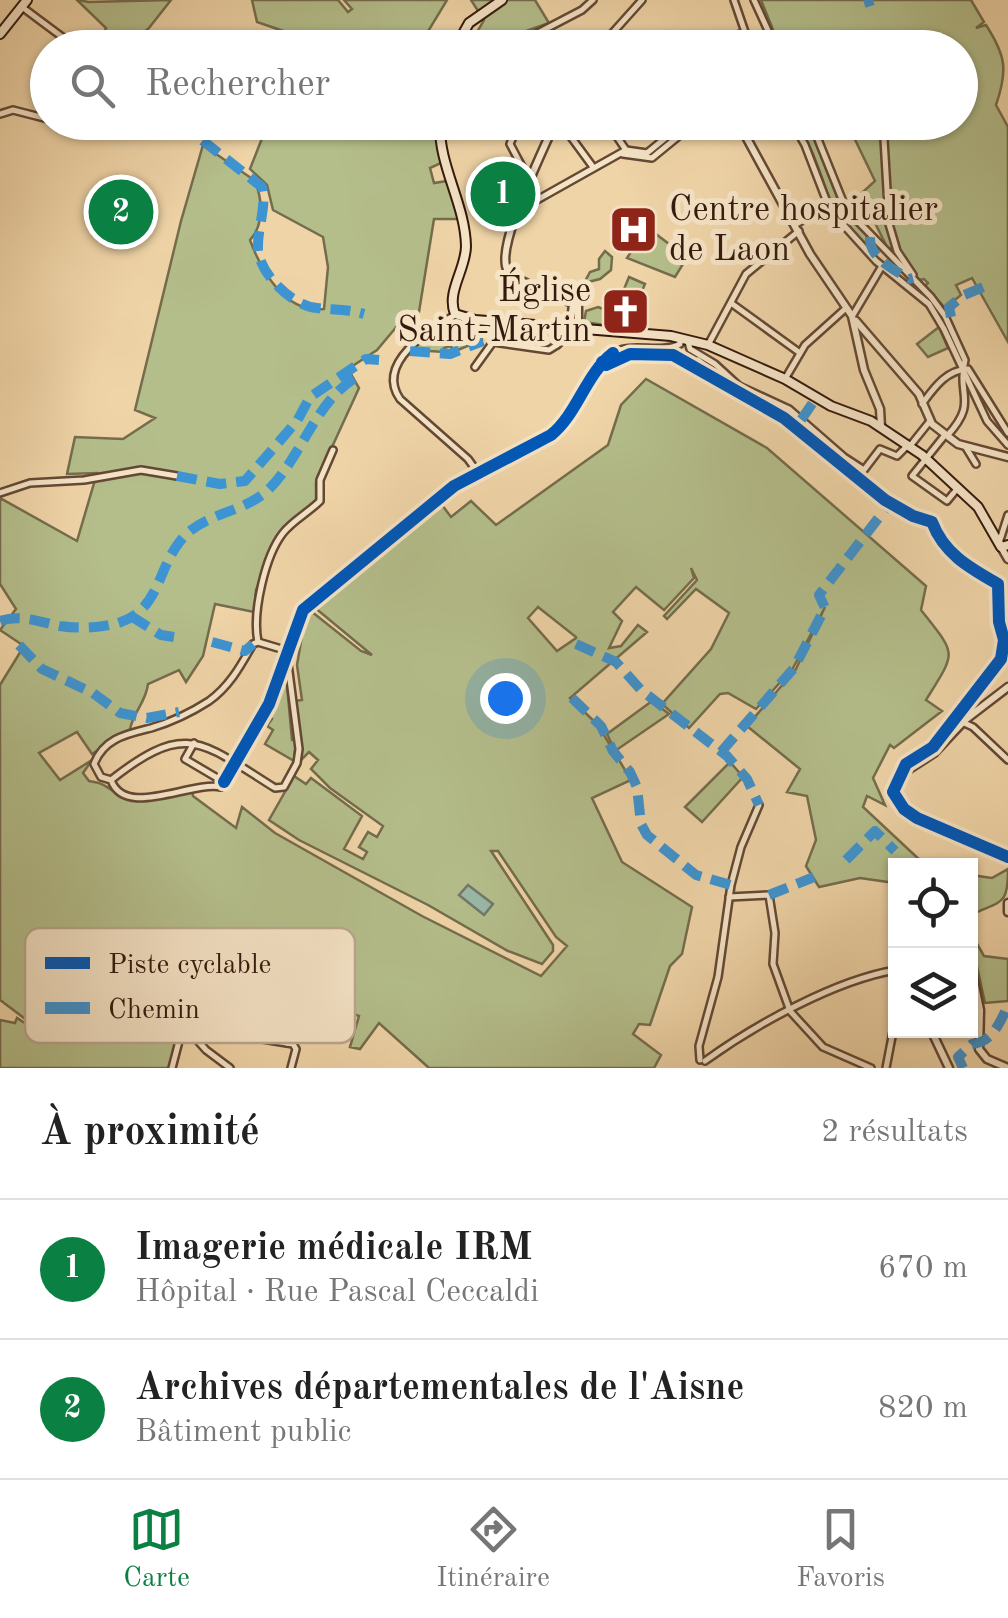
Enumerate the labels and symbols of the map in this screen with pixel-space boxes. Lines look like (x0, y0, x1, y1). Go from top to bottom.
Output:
pin: 1 (470, 156, 536, 232)
pin: 2 (88, 174, 154, 250)
place label: Centre hospitalier de Laon (669, 193, 938, 268)
hospital icon: Centre hospitalier de Laon (608, 204, 660, 256)
place label: Église Saint-Martin (397, 267, 591, 349)
church icon: Église Saint-Martin (600, 285, 652, 337)
your location (480, 673, 531, 724)
legend (25, 928, 355, 1043)
text: Piste cyclable (108, 952, 271, 980)
text: Chemin (108, 997, 200, 1025)

